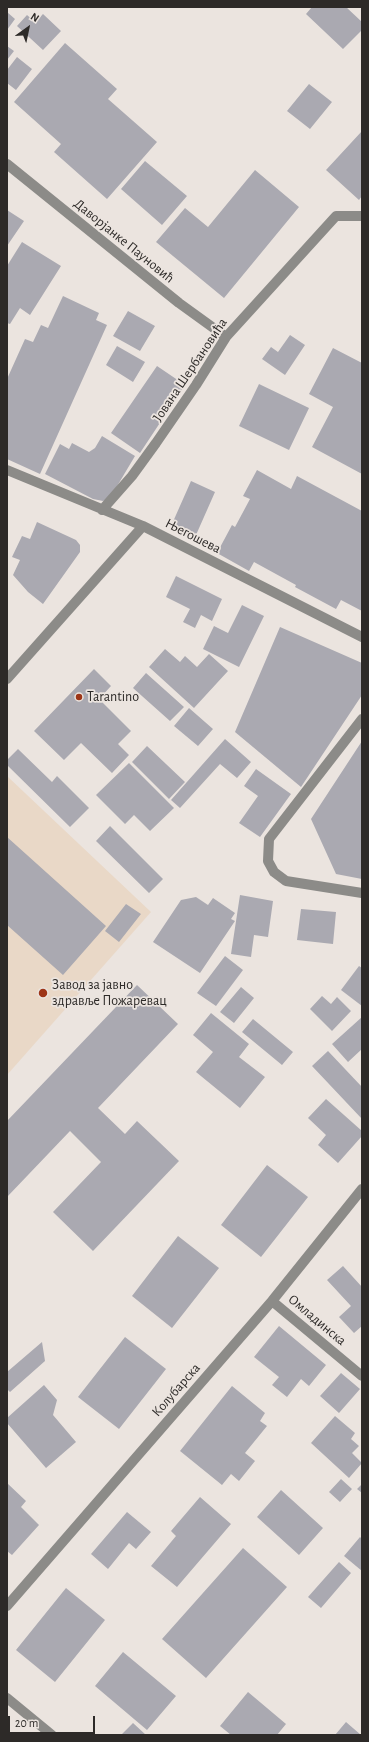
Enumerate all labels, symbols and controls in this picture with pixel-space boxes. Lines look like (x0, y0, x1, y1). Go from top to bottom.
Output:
north arrow (8, 8, 48, 48)
text: N (29, 11, 41, 24)
street label: Даворјанке Пауновић (70, 195, 178, 287)
street label: Јована Шербановића (149, 315, 231, 425)
street label: Његошева (162, 515, 224, 557)
place label: Tarantino (87, 689, 139, 705)
marker: Tarantino (74, 692, 84, 702)
place label: Завод за јавно здравље Пожаревац (52, 977, 167, 1010)
marker: Завод за јавно здравље Пожаревац (37, 987, 49, 999)
street label: Омладинска (284, 1291, 350, 1349)
street label: Колубарска (148, 1360, 204, 1420)
scale bar (10, 1708, 97, 1734)
text: 20 m (15, 1717, 38, 1729)

